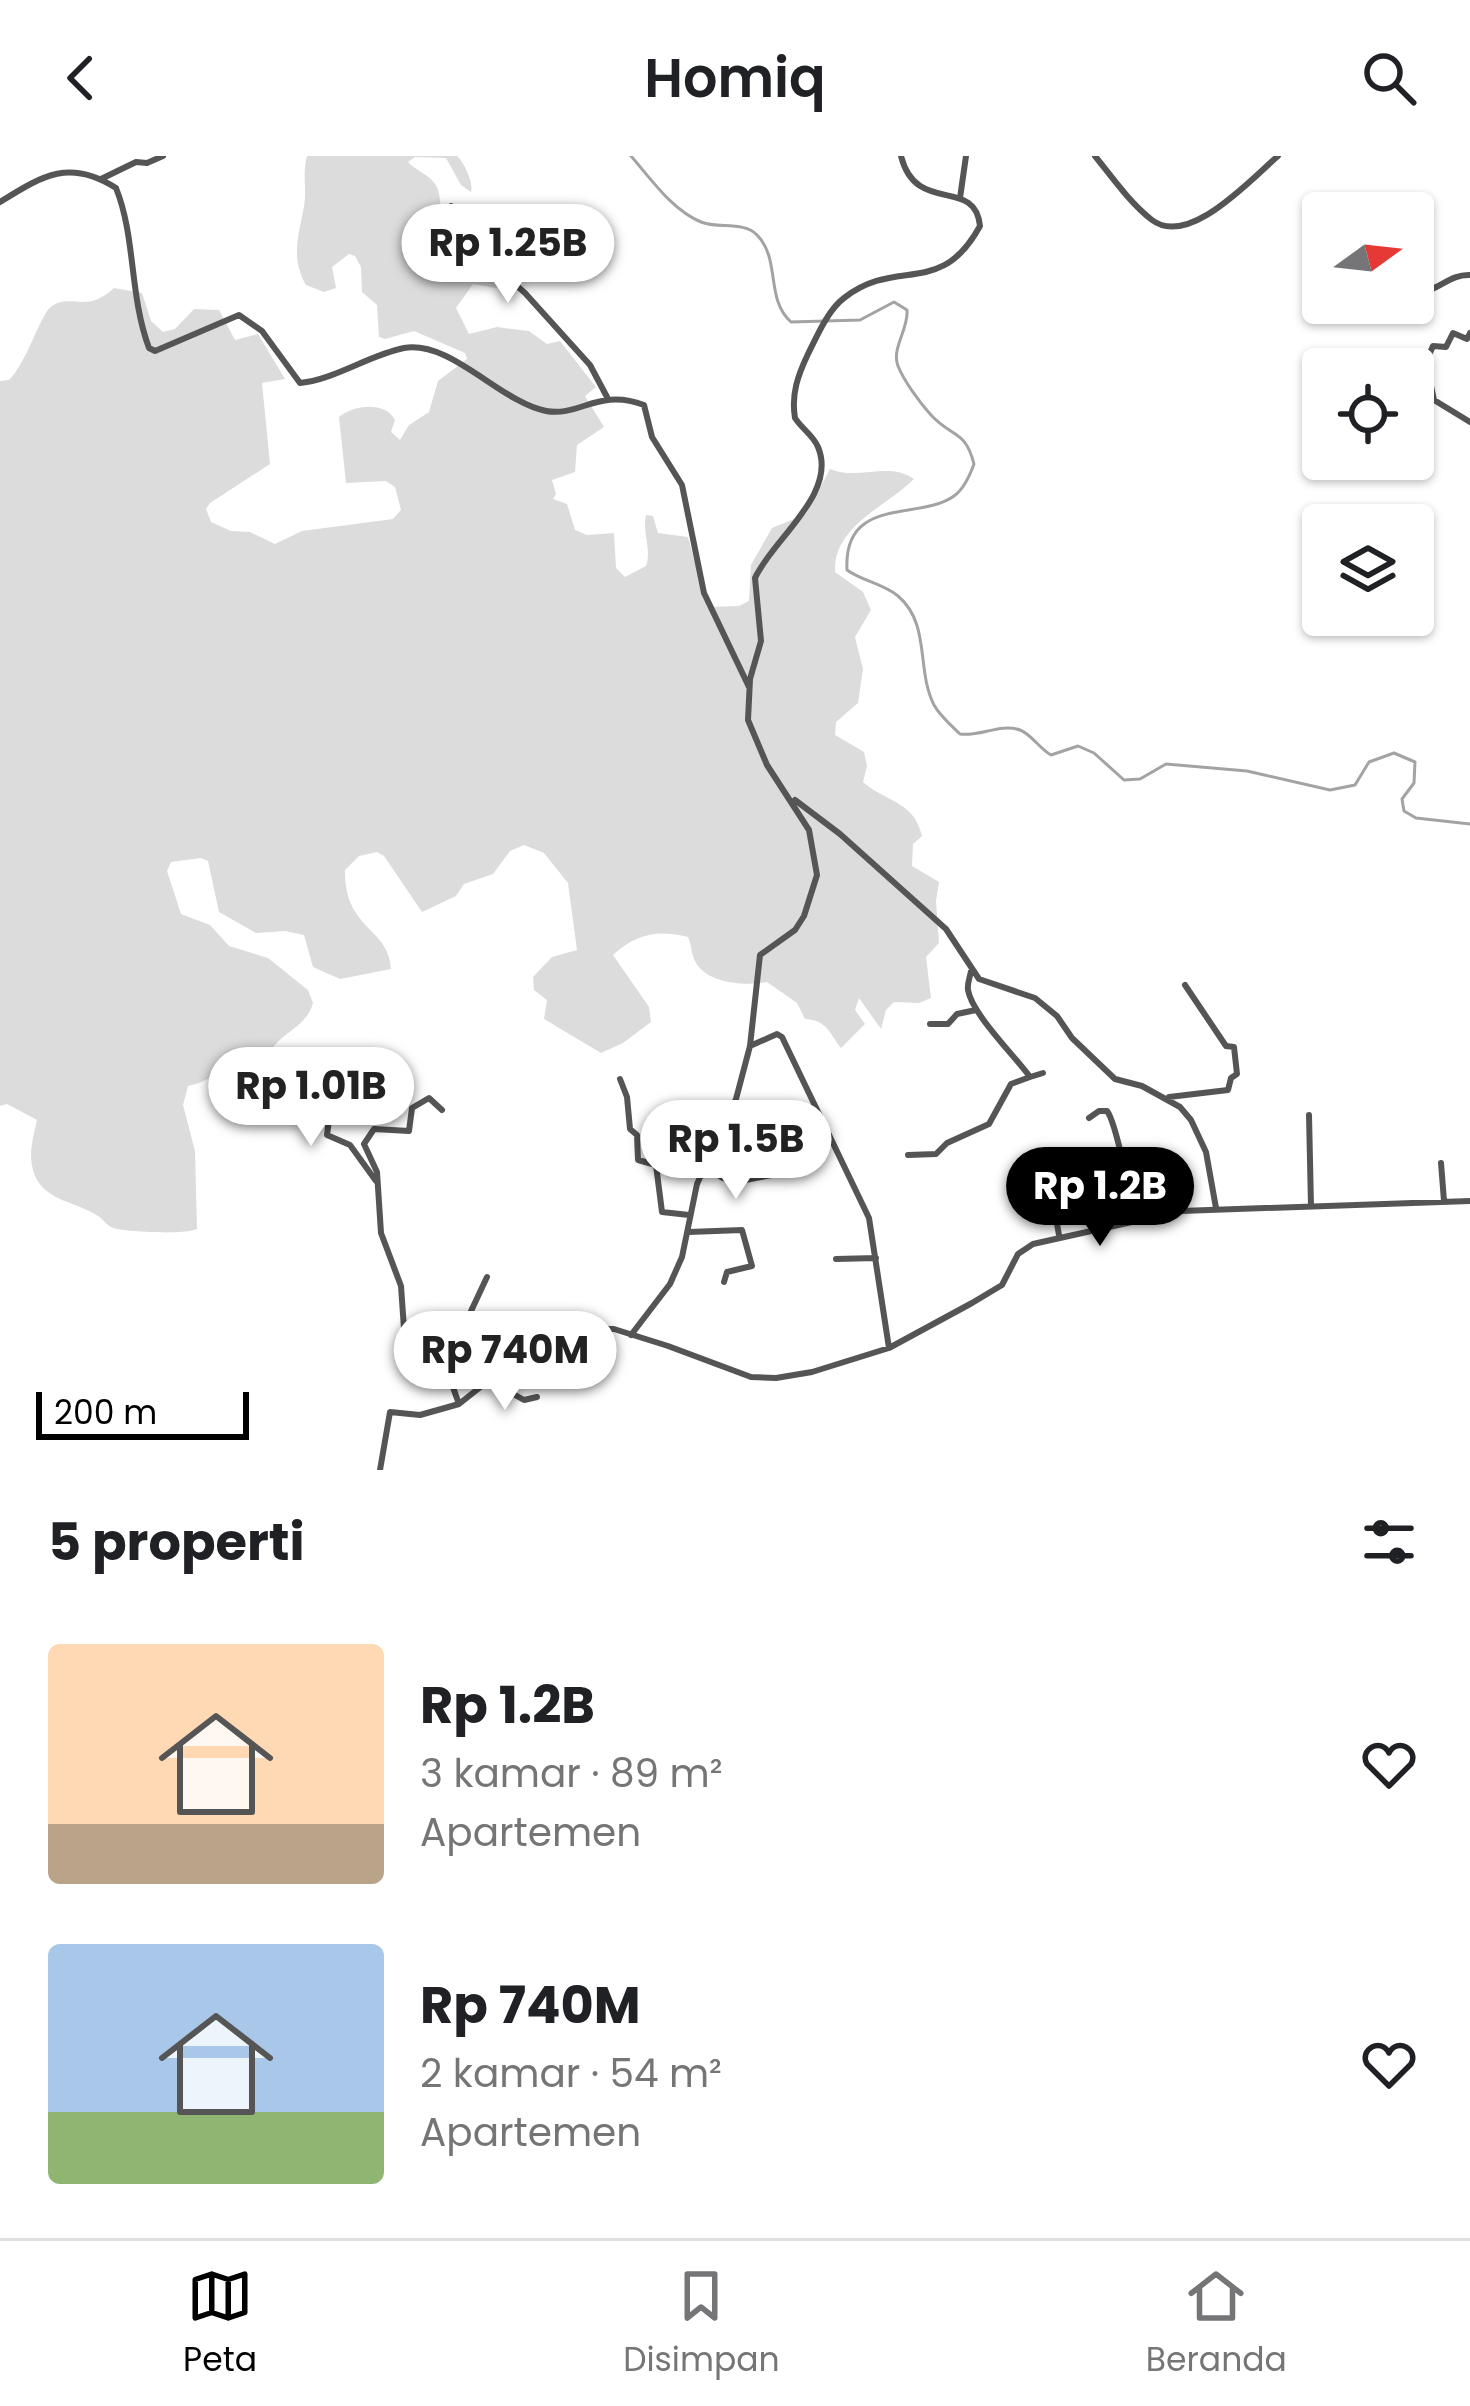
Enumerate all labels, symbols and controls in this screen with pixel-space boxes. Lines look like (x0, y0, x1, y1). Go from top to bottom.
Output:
text: Homiq (644, 40, 826, 116)
icon: back (48, 45, 114, 111)
icon: search (1356, 45, 1422, 111)
north arrow (1302, 192, 1434, 324)
map controls (1302, 192, 1434, 636)
pin: Rp 1.25B (384, 204, 632, 306)
text: Rp 1.25B (428, 215, 588, 270)
button: locate (1302, 348, 1434, 480)
button: layers (1302, 504, 1434, 636)
pin: Rp 1.01B (187, 1047, 435, 1149)
text: Rp 1.01B (235, 1058, 387, 1113)
pin: Rp 1.5B (625, 1100, 847, 1202)
text: Rp 1.5B (668, 1111, 804, 1166)
pin: Rp 1.2B (989, 1147, 1211, 1249)
text: Rp 1.2B (1033, 1158, 1167, 1213)
pin: Rp 740M (394, 1311, 616, 1413)
text: Rp 740M (421, 1322, 589, 1377)
scale bar (36, 1386, 249, 1439)
text: 200 m (54, 1389, 157, 1436)
text: 5 properti (48, 1506, 305, 1578)
icon: filters (1356, 1509, 1422, 1575)
text: Rp 1.2B (420, 1669, 595, 1741)
icon: home (144, 1692, 288, 1836)
icon: heart (1356, 1731, 1422, 1797)
text: 3 kamar · 89 m² (420, 1746, 723, 1801)
text: Apartemen (420, 1805, 641, 1860)
text: Rp 740M (420, 1969, 641, 2041)
icon: home (144, 1992, 288, 2136)
icon: heart (1356, 2031, 1422, 2097)
text: 2 kamar · 54 m² (420, 2046, 722, 2101)
text: Apartemen (420, 2105, 641, 2160)
tab: Peta (183, 2263, 257, 2385)
tab: Disimpan (623, 2263, 780, 2385)
tab: Beranda (1146, 2263, 1287, 2385)

